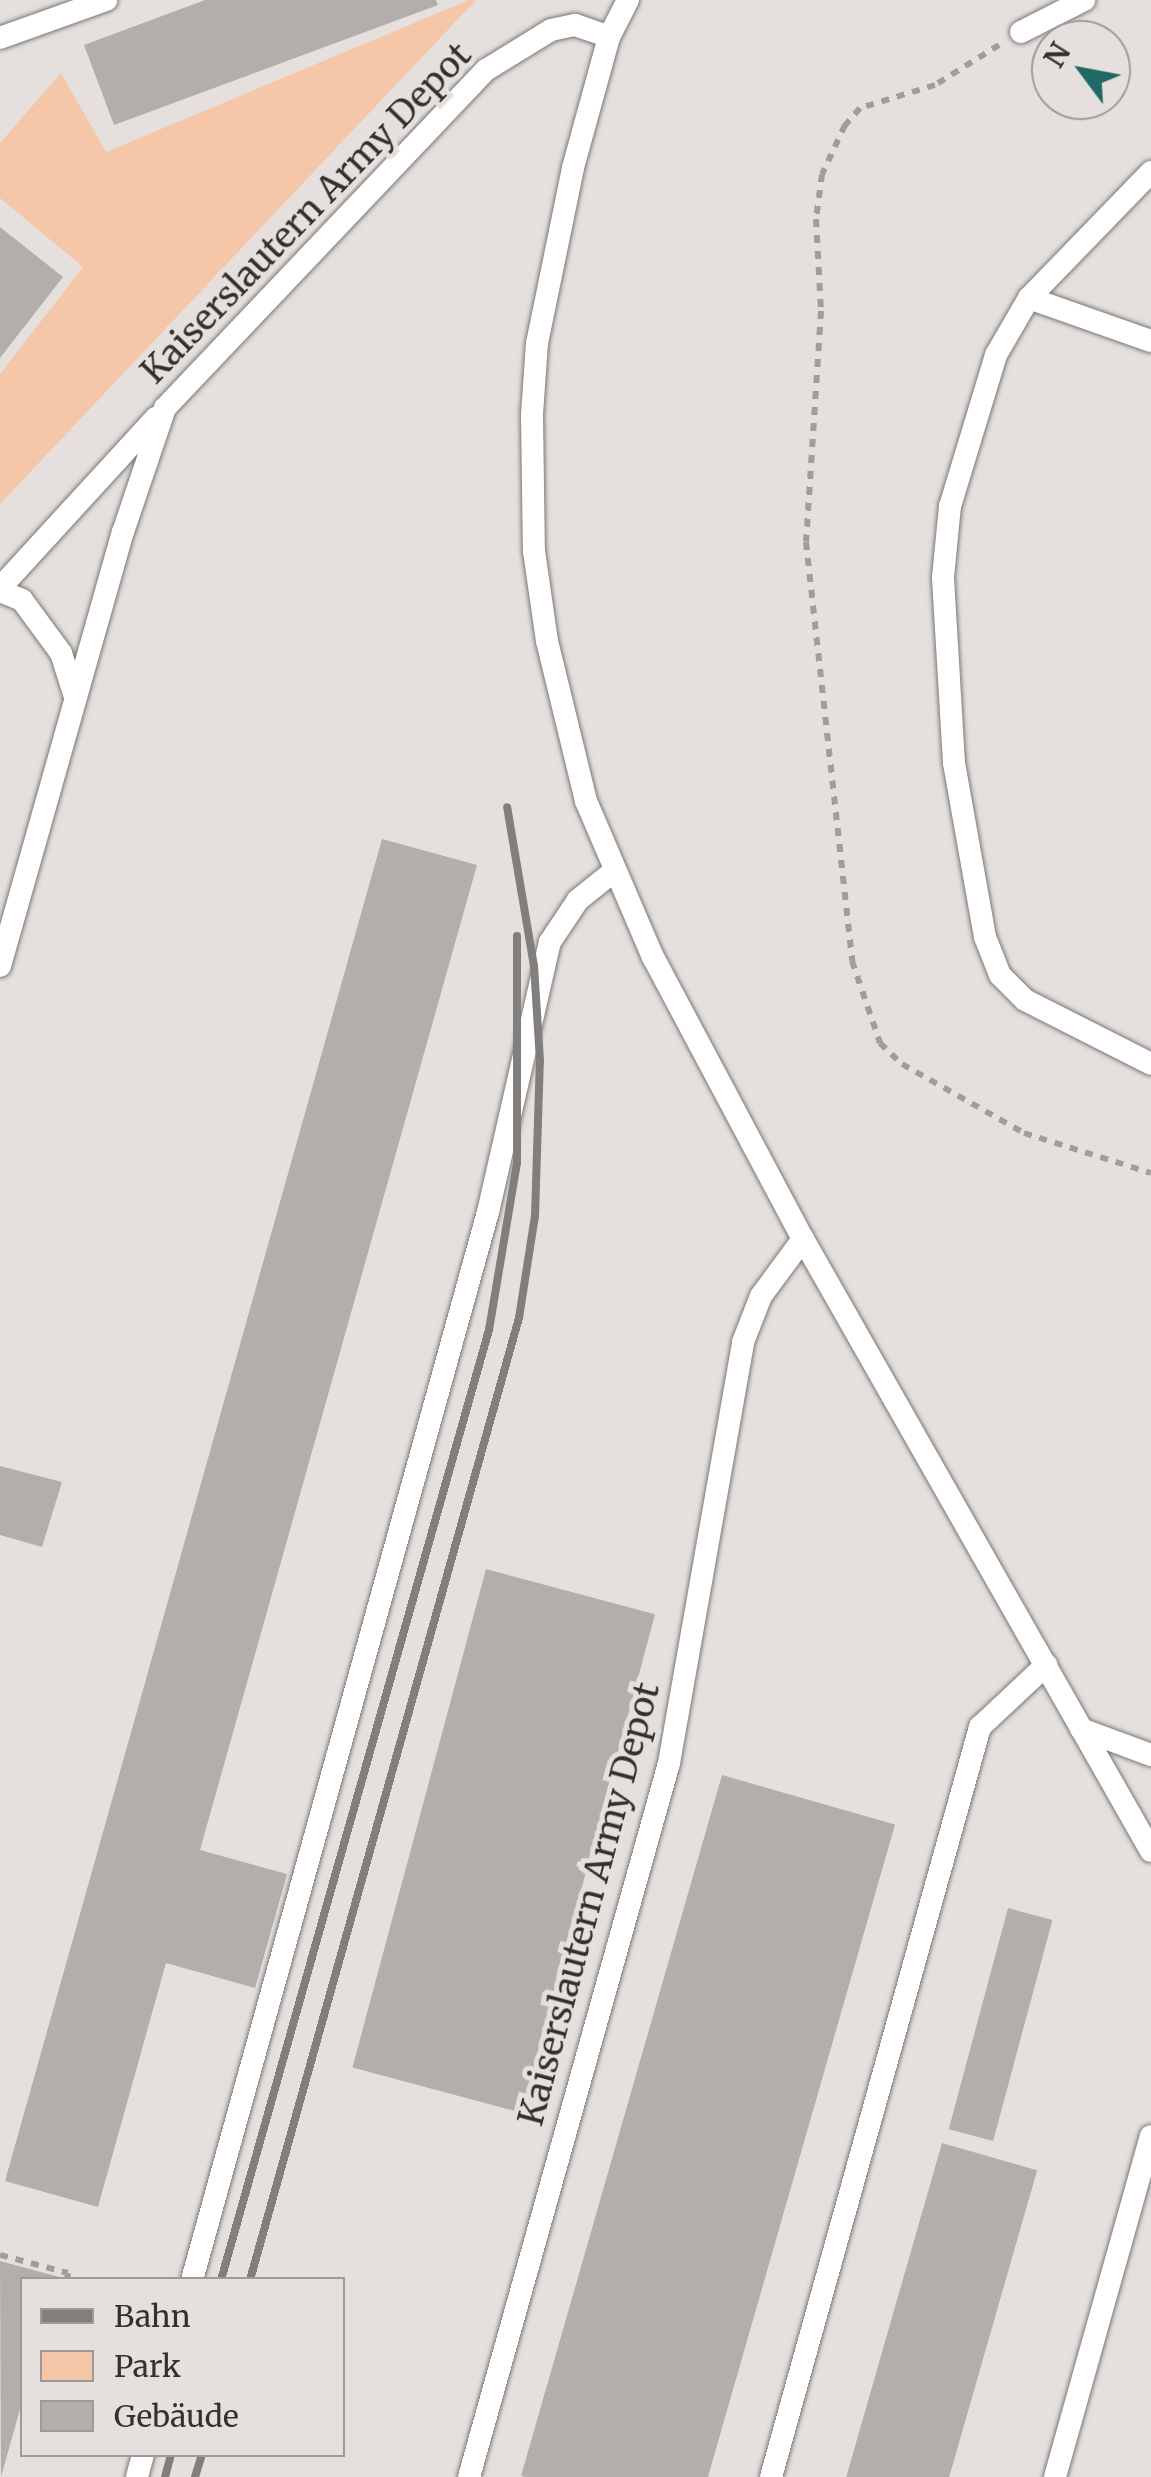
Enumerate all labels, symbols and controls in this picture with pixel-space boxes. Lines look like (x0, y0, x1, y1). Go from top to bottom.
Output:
north arrow (1031, 20, 1131, 120)
street label: Kaiserslautern Army Depot (132, 34, 480, 392)
text: N (1036, 36, 1078, 74)
street label: Kaiserslautern Army Depot (510, 1678, 668, 2130)
legend (20, 2277, 345, 2457)
text: Bahn (114, 2297, 191, 2335)
text: Park (114, 2347, 181, 2385)
text: Gebäude (114, 2397, 239, 2435)

